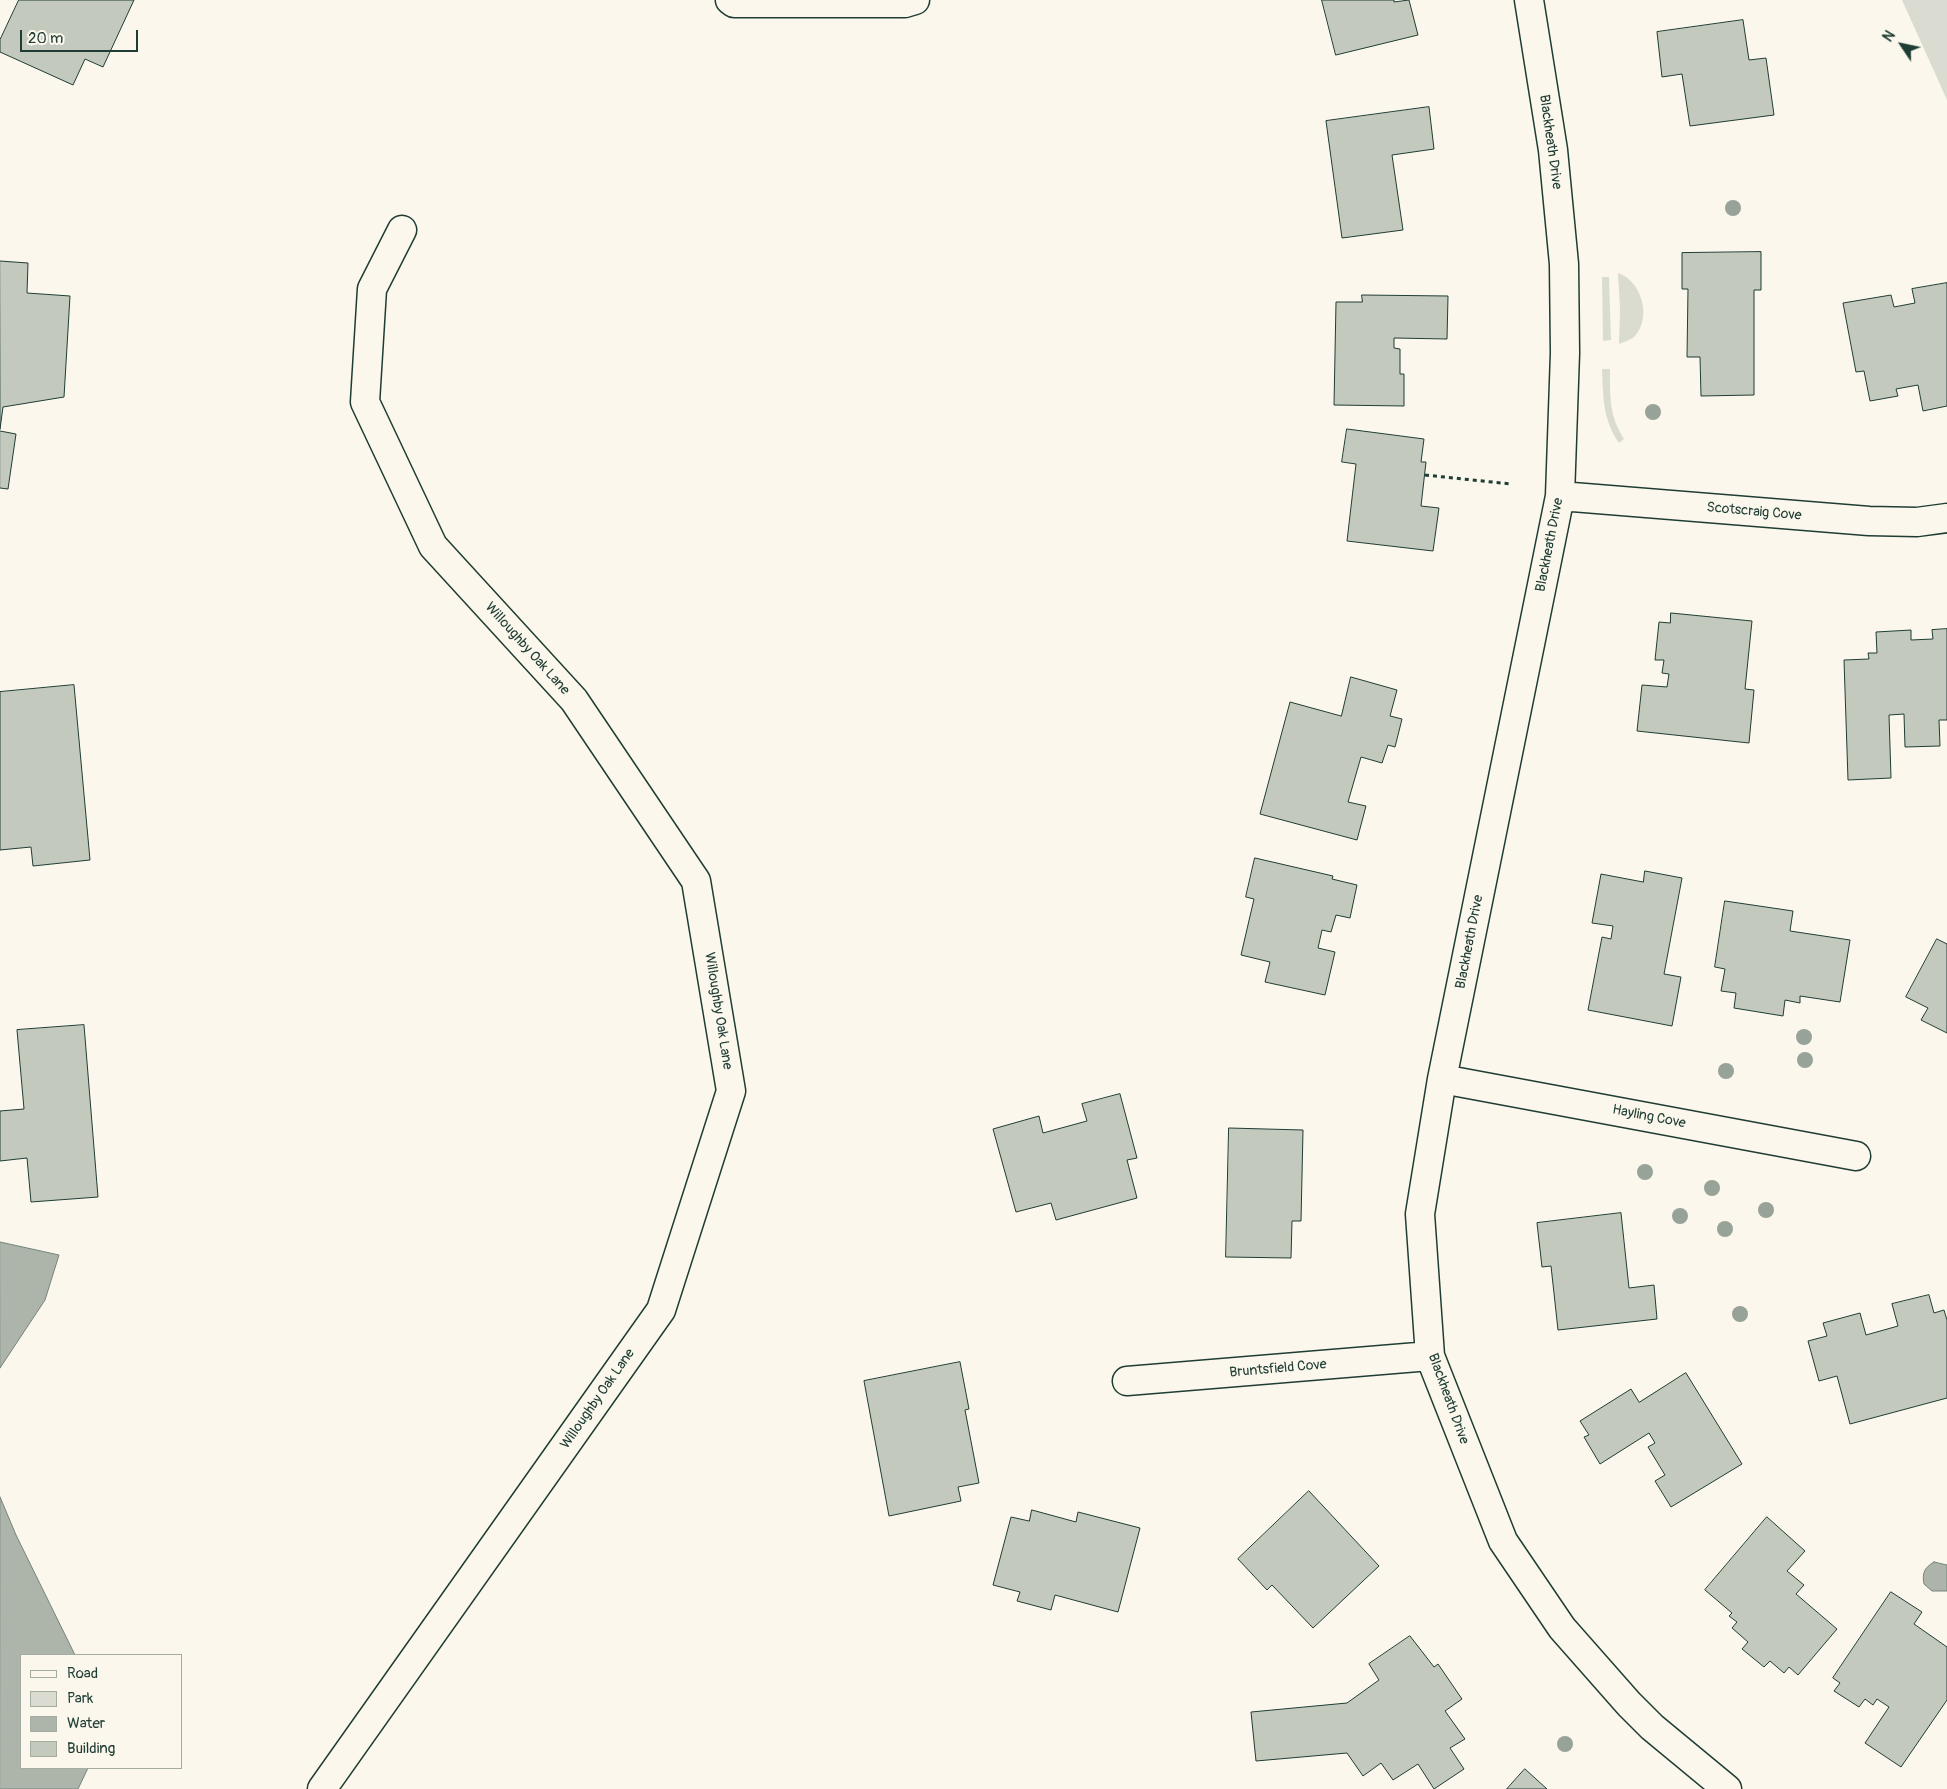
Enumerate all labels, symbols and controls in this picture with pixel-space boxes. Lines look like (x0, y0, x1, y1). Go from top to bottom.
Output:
scale bar (22, 20, 140, 52)
north arrow (1877, 20, 1927, 70)
text: N (1879, 28, 1899, 45)
text: 20 m (28, 29, 63, 48)
street label: Blackheath Drive (1535, 94, 1565, 190)
street label: Blackheath Drive (1533, 497, 1567, 593)
street label: Scotscraig Cove (1706, 499, 1802, 525)
street label: Willoughby Oak Lane (481, 599, 573, 699)
street label: Blackheath Drive (1453, 894, 1487, 990)
street label: Willoughby Oak Lane (700, 951, 736, 1071)
street label: Hayling Cove (1611, 1102, 1687, 1132)
street label: Willoughby Oak Lane (557, 1346, 639, 1452)
street label: Blackheath Drive (1424, 1351, 1472, 1447)
street label: Bruntsfield Cove (1229, 1356, 1327, 1382)
legend (20, 1654, 182, 1769)
text: Road (67, 1664, 98, 1683)
text: Park (67, 1689, 93, 1708)
text: Water (67, 1714, 105, 1733)
text: Building (67, 1739, 115, 1758)

